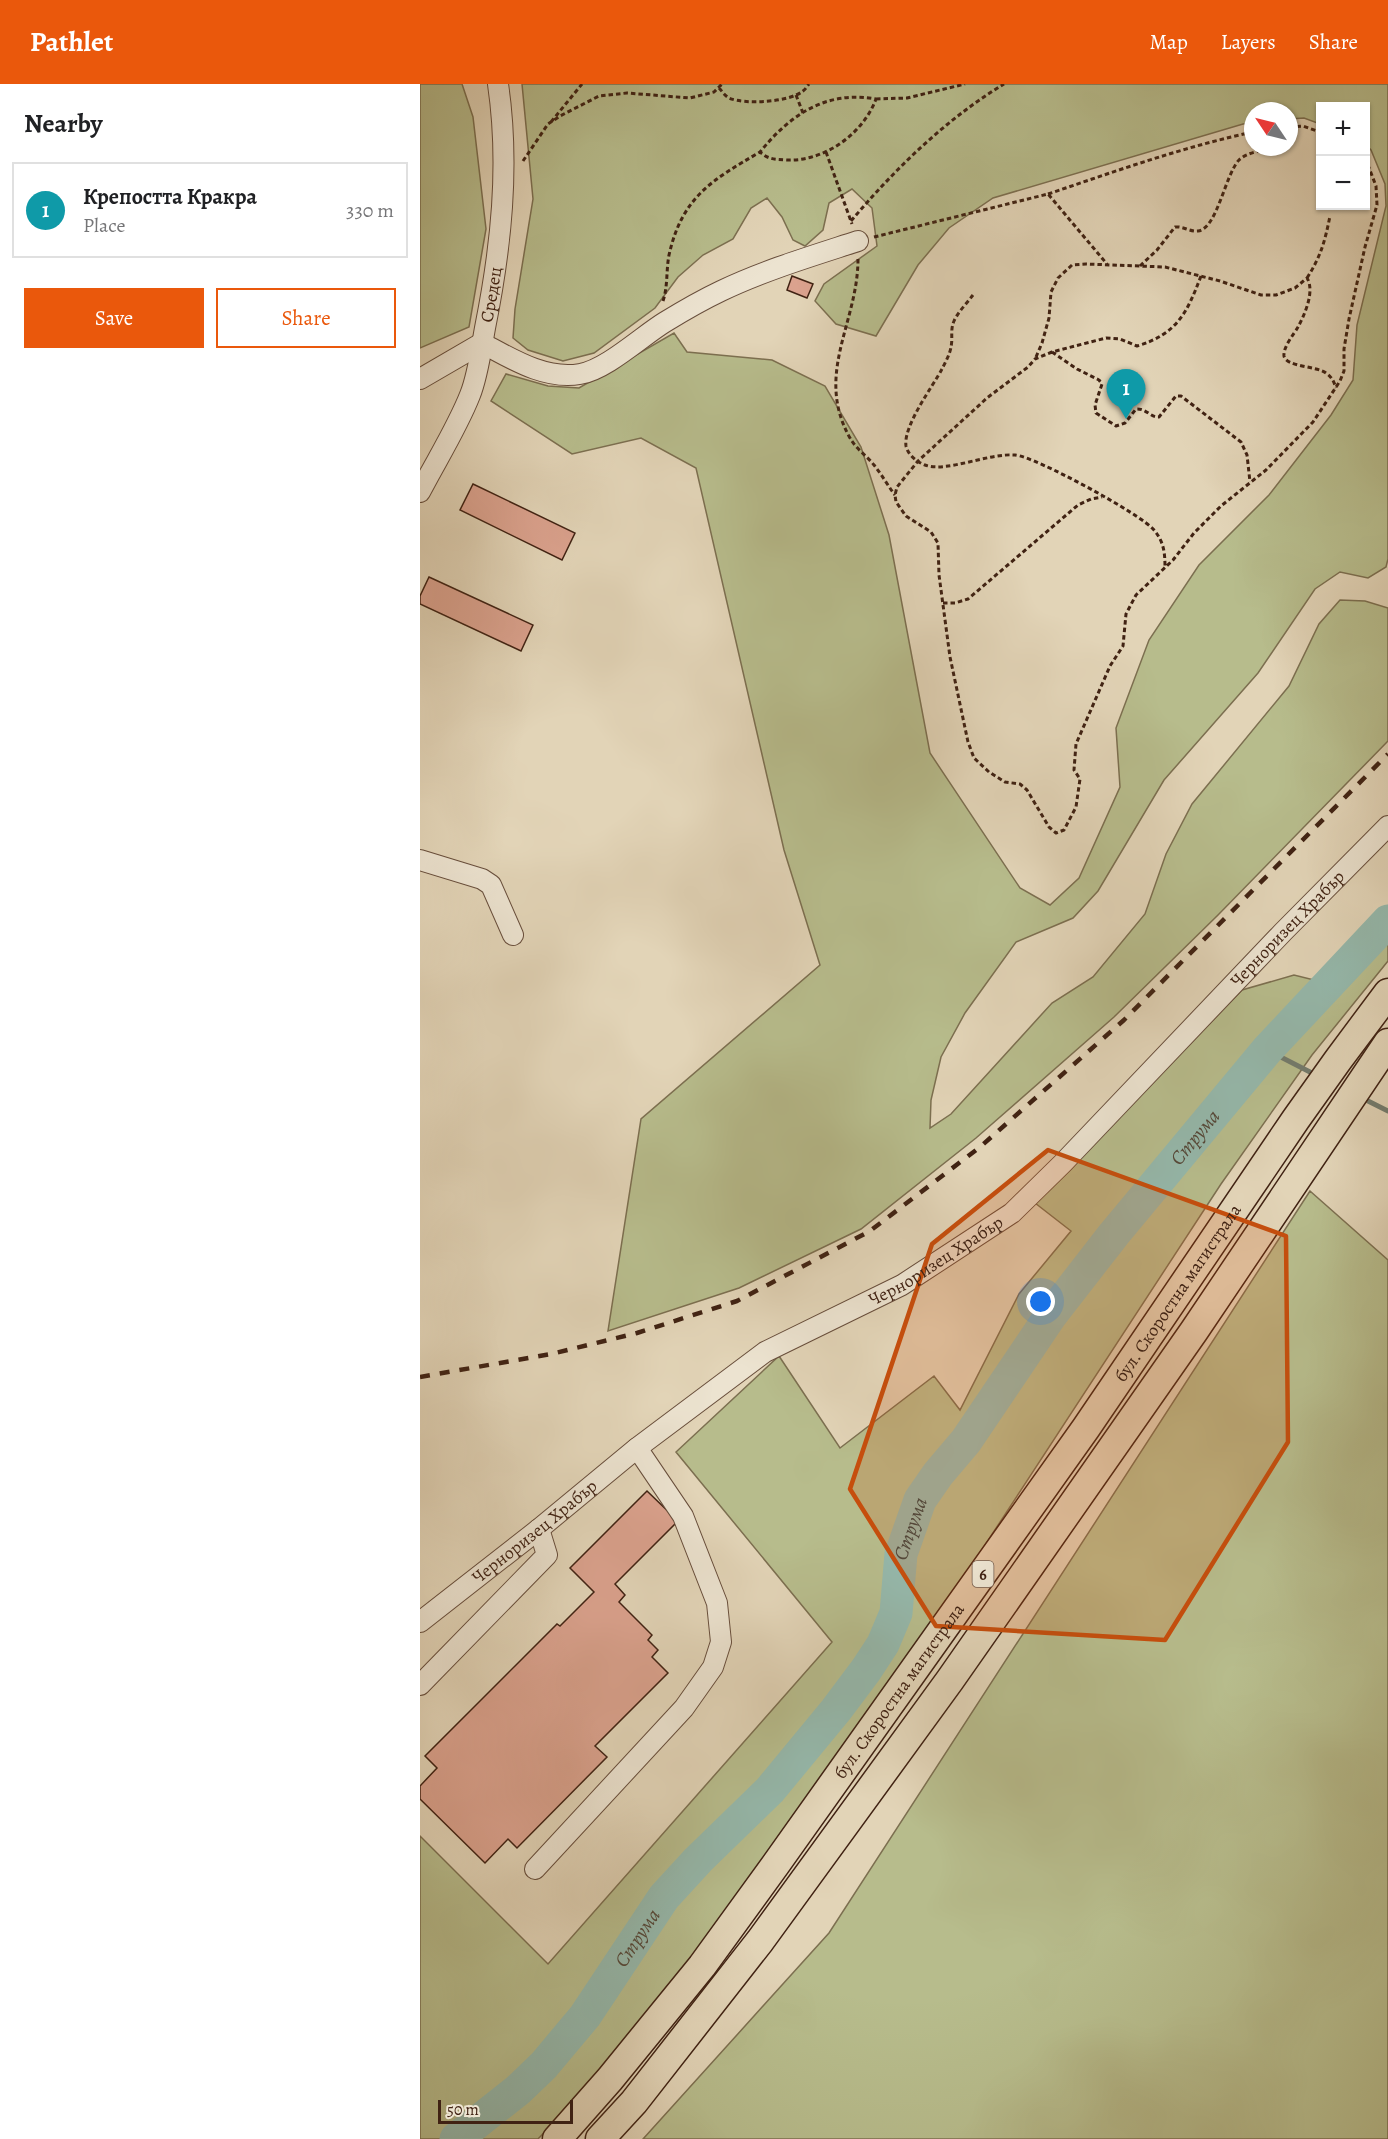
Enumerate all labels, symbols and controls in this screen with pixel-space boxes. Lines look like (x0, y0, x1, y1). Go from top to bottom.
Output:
text: Pathlet (30, 23, 113, 61)
text: Map (1149, 28, 1188, 56)
text: Layers (1221, 28, 1276, 56)
text: Share (1309, 28, 1358, 56)
north arrow (1244, 102, 1298, 156)
map controls (1316, 102, 1370, 210)
button: + (1316, 102, 1370, 156)
text: Nearby (24, 106, 103, 141)
button: − (1316, 156, 1370, 210)
text: Крепостта Кракра (83, 182, 257, 212)
text: 1 (42, 197, 49, 224)
text: 330 m (346, 197, 394, 224)
text: Place (83, 212, 125, 239)
street label: Средец (474, 265, 507, 324)
button: Save (24, 288, 204, 348)
button: Share (216, 288, 396, 348)
pin: 1 (1106, 370, 1146, 419)
street label: Черноризец Храбър (1225, 865, 1350, 992)
water label: Струма (1164, 1104, 1226, 1171)
street label: бул. Скоростна магистрала (1109, 1199, 1247, 1387)
street label: Черноризец Храбър (865, 1210, 1008, 1312)
your location (1026, 1287, 1055, 1316)
street label: Черноризец Храбър (467, 1474, 602, 1589)
water label: Струма (887, 1494, 934, 1564)
road number: 6 (972, 1561, 994, 1587)
street label: бул. Скоростна магистрала (828, 1598, 970, 1784)
water label: Струма (608, 1903, 667, 1972)
scale bar (438, 2097, 573, 2124)
text: 50 m (447, 2099, 479, 2121)

